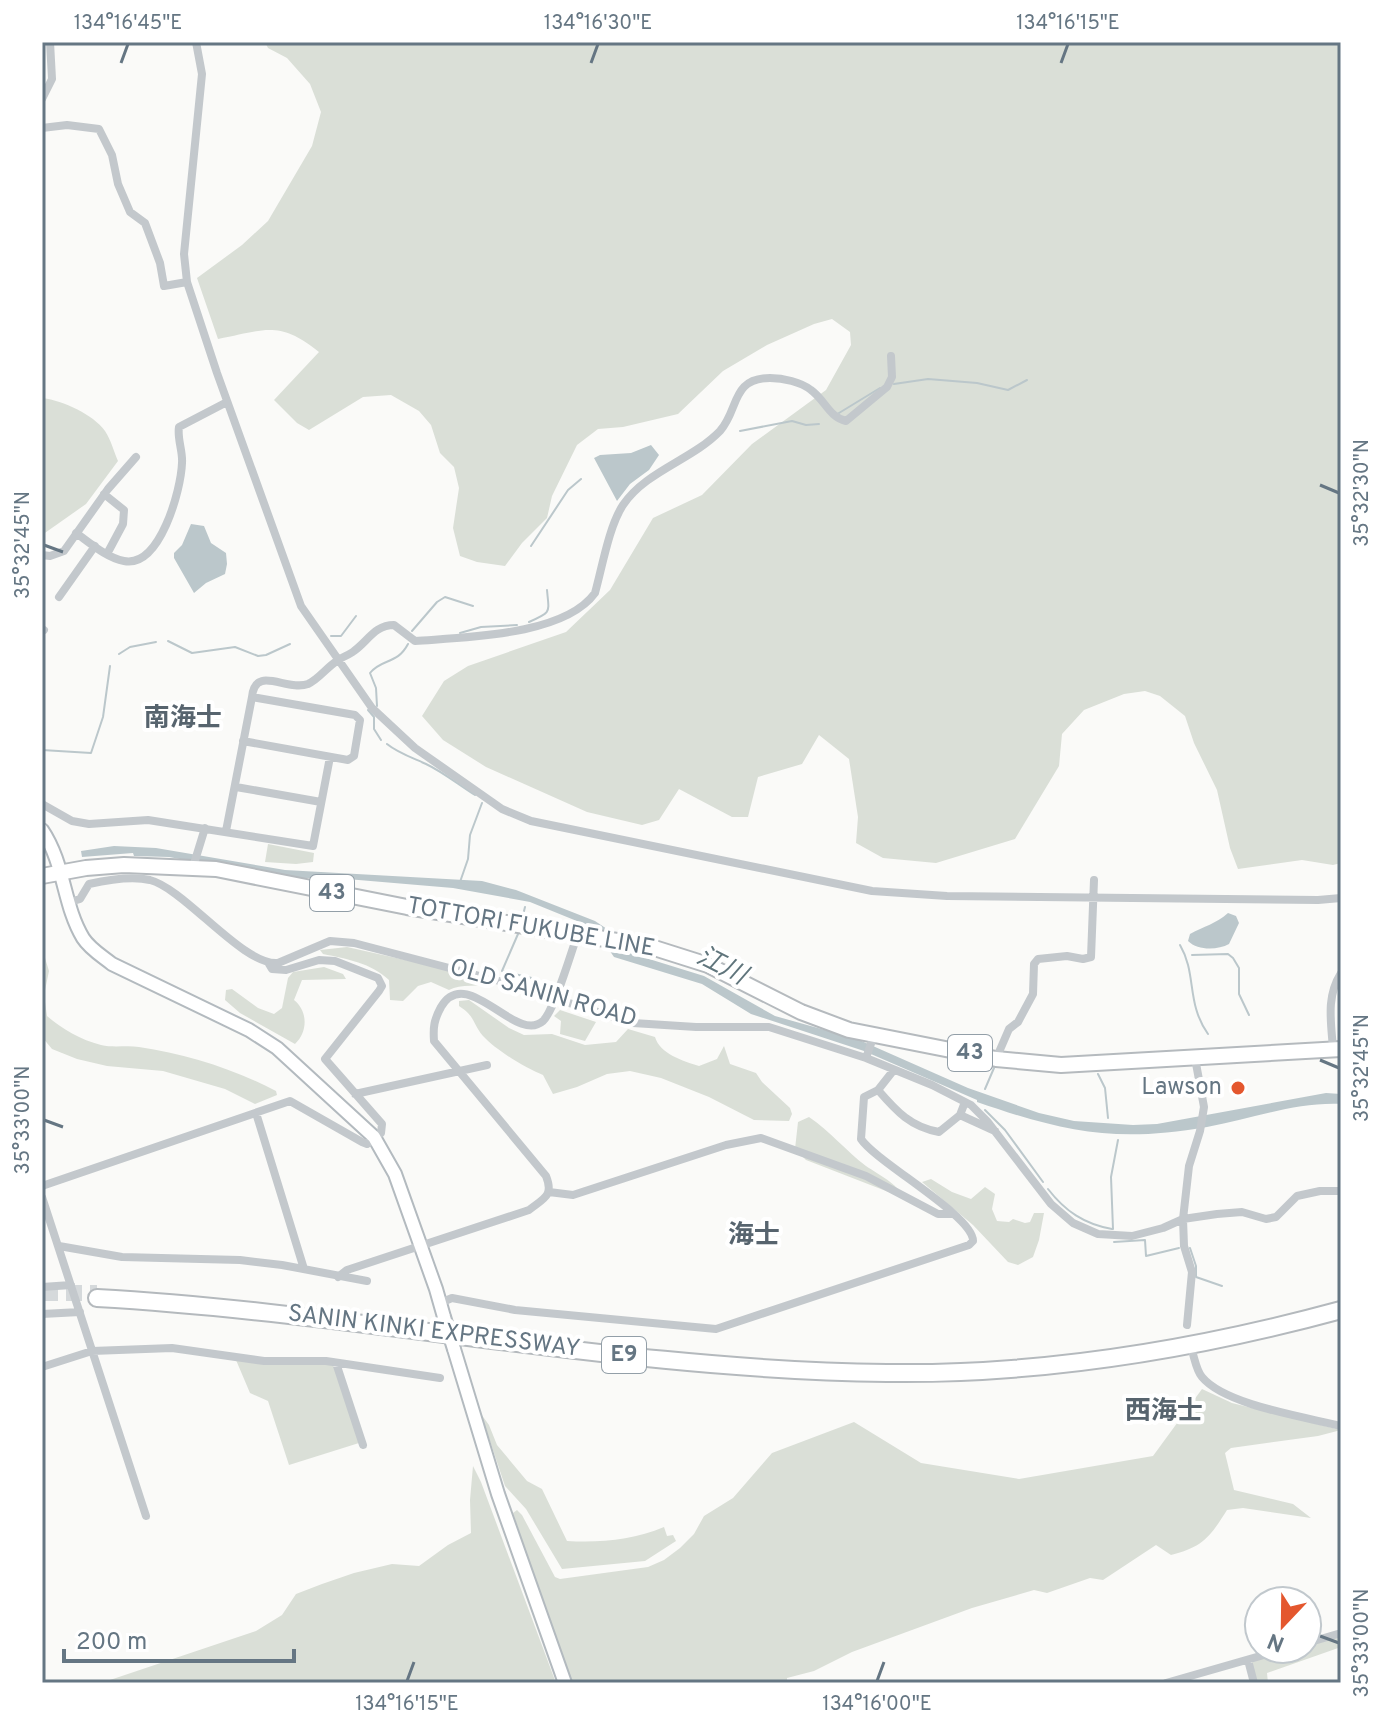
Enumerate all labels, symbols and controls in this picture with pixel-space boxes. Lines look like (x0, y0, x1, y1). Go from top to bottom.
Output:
text: 134°16'45"E (74, 11, 182, 37)
text: 134°16'30"E (544, 11, 652, 37)
text: 134°16'15"E (1016, 11, 1120, 37)
text: 35°32'30"N (1350, 439, 1376, 547)
text: 35°32'45"N (11, 491, 37, 599)
district label: 南海士 (144, 703, 222, 736)
road number: 43 (310, 875, 354, 911)
street label: TOTTORI FUKUBE LINE (405, 891, 657, 965)
water label: 江川 (690, 940, 754, 995)
street label: OLD SANIN ROAD (446, 953, 640, 1035)
text: 35°32'45"N (1350, 1014, 1376, 1122)
road number: 43 (948, 1035, 992, 1071)
text: 35°33'00"N (11, 1066, 37, 1174)
place label: Lawson (1141, 1073, 1222, 1103)
marker: Lawson (1229, 1079, 1247, 1097)
district label: 海士 (728, 1220, 780, 1253)
street label: SANIN KINKI EXPRESSWAY (286, 1299, 582, 1365)
road number: E9 (602, 1337, 646, 1373)
district label: 西海士 (1125, 1396, 1203, 1429)
north arrow (1243, 1585, 1323, 1665)
text: 35°33'00"N (1350, 1589, 1376, 1697)
scale bar (64, 1613, 294, 1663)
text: N (1264, 1626, 1289, 1657)
text: 200 m (76, 1628, 147, 1658)
text: 134°16'15"E (355, 1692, 459, 1718)
text: 134°16'00"E (822, 1692, 932, 1718)

